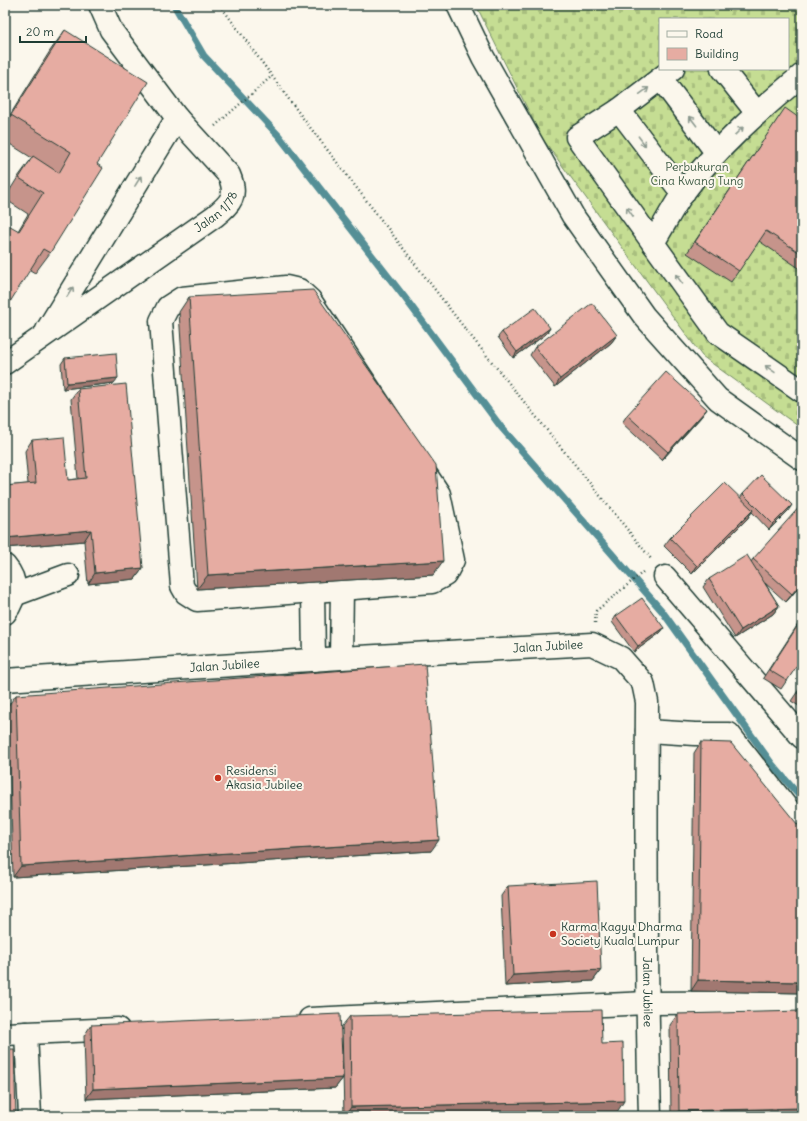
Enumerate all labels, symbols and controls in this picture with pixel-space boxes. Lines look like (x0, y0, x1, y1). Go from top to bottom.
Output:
scale bar (20, 18, 86, 44)
legend (659, 18, 789, 70)
text: 20 m (26, 24, 54, 39)
text: Road (695, 26, 723, 41)
text: Building (695, 46, 739, 61)
one-way arrow (638, 87, 649, 95)
one-way arrow (689, 116, 697, 127)
one-way arrow (734, 126, 744, 136)
one-way arrow (638, 135, 646, 146)
park label: Perbukuran Cina Kwang Tung (650, 159, 744, 188)
one-way arrow (134, 176, 142, 187)
street label: Jalan 1/78 (191, 190, 240, 235)
one-way arrow (626, 206, 634, 217)
one-way arrow (675, 273, 683, 284)
one-way arrow (66, 287, 74, 298)
one-way arrow (765, 365, 776, 373)
street label: Jalan Jubilee (512, 637, 583, 655)
street label: Jalan Jubilee (189, 655, 260, 675)
place label: Residensi Akasia Jubilee (226, 763, 302, 792)
marker: Residensi Akasia Jubilee (213, 773, 223, 783)
place label: Karma Kagyu Dharma Society Kuala Lumpur (561, 919, 683, 948)
marker: Karma Kagyu Dharma Society Kuala Lumpur (548, 929, 558, 939)
street label: Jalan Jubilee (640, 957, 656, 1027)

